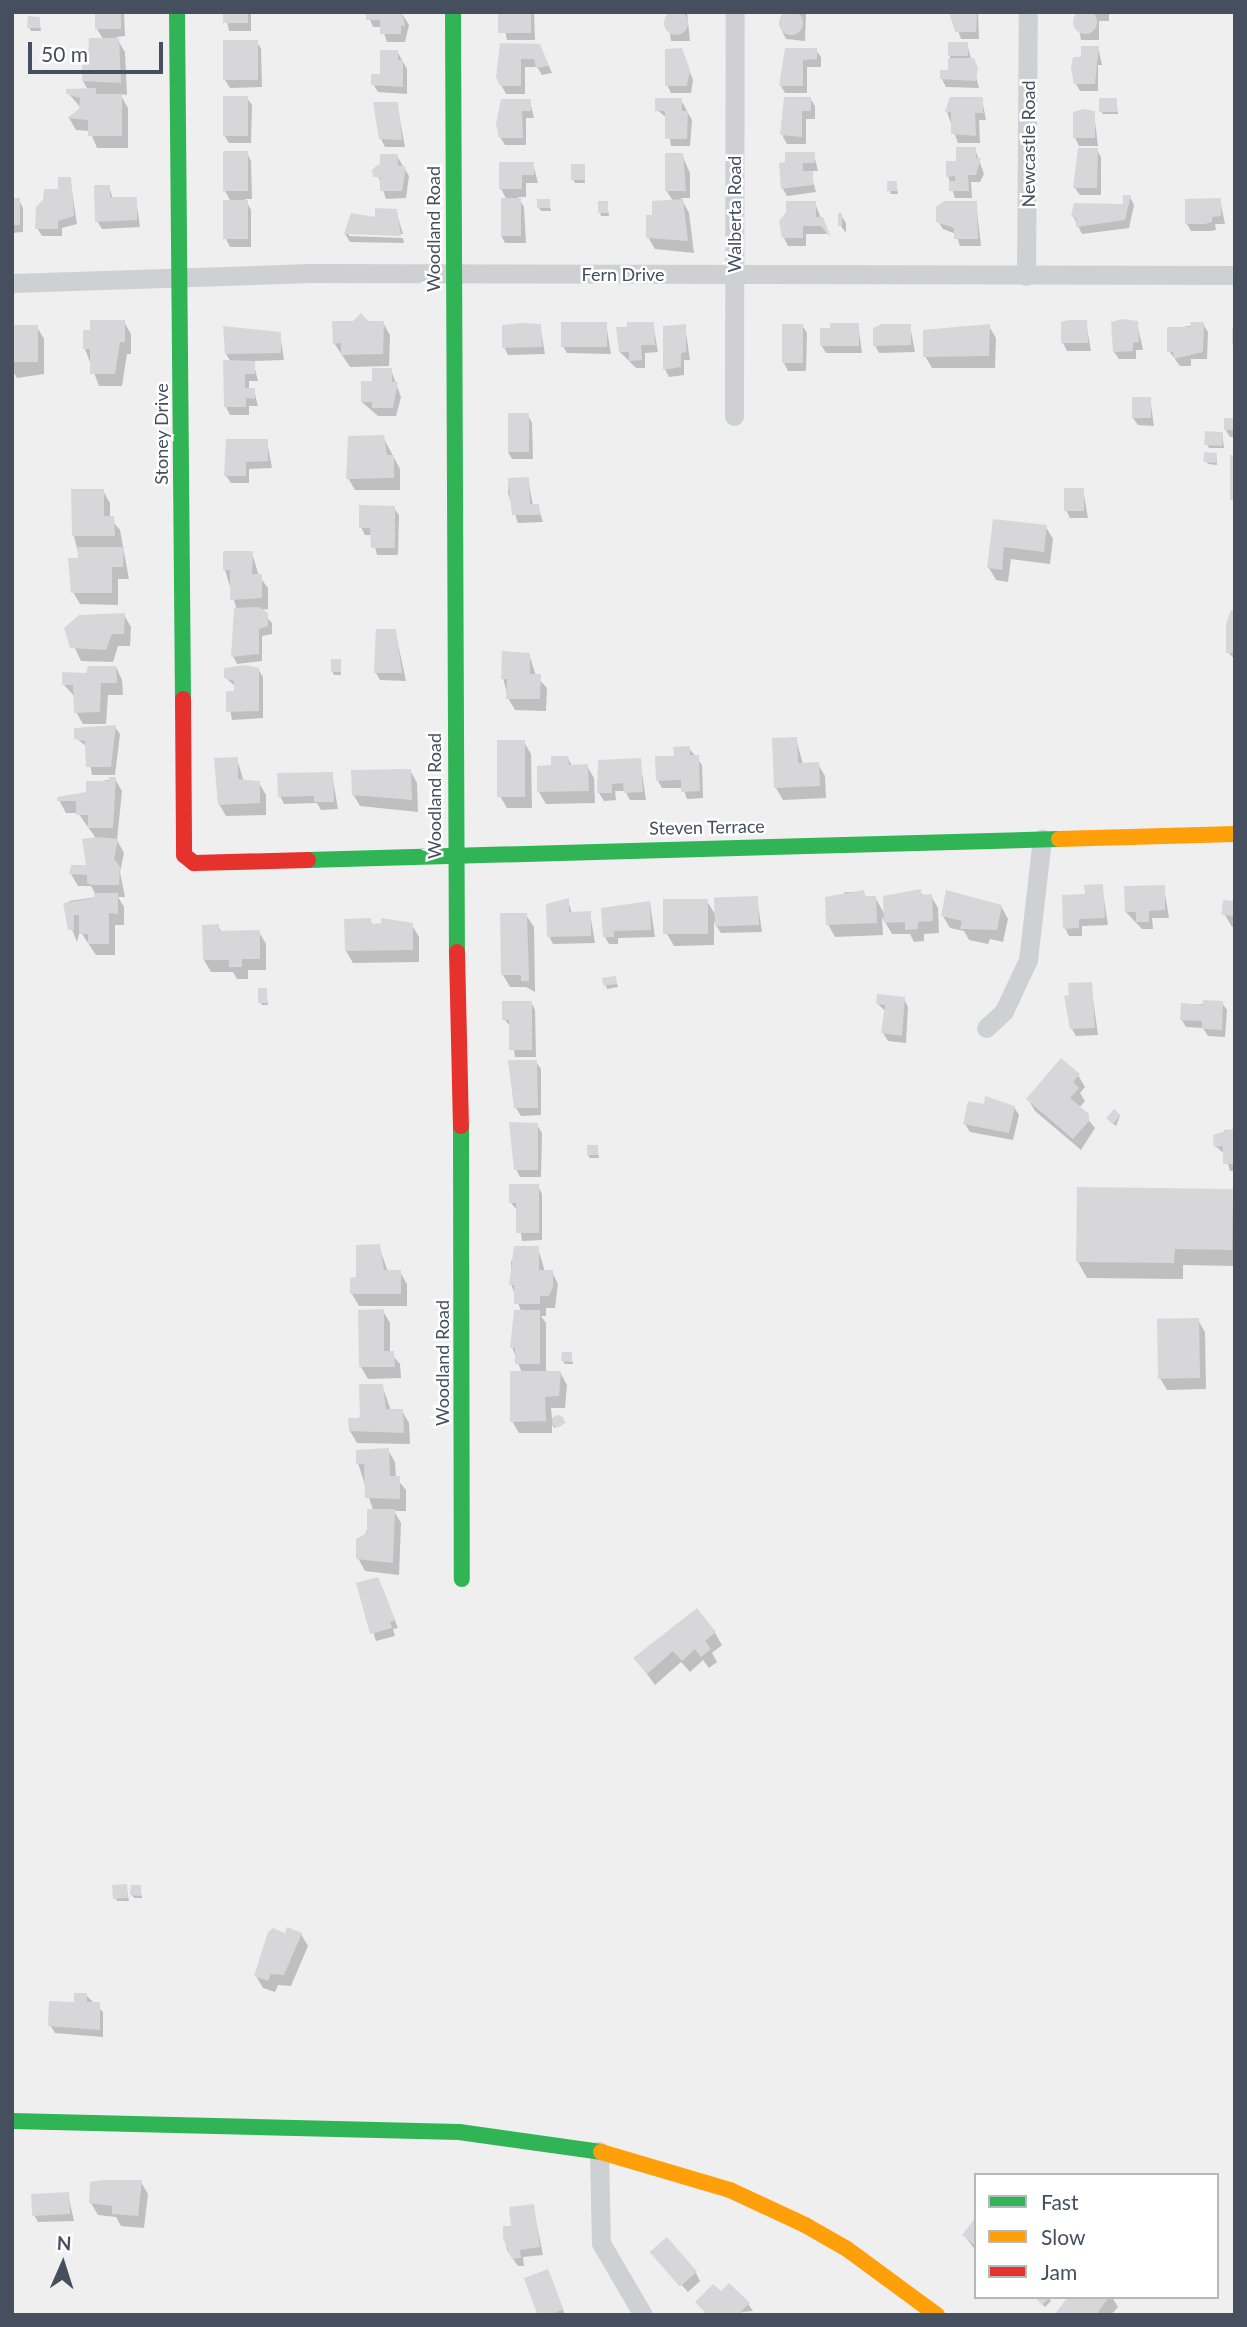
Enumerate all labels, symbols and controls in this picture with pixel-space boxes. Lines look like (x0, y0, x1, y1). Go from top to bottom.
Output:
scale bar (32, 28, 166, 72)
text: 50 m (41, 41, 88, 66)
street label: Newcastle Road (1017, 81, 1039, 207)
street label: Walberta Road (723, 156, 745, 272)
street label: Woodland Road (422, 166, 444, 292)
street label: Fern Drive (581, 263, 665, 285)
street label: Stoney Drive (150, 383, 172, 485)
street label: Woodland Road (423, 733, 445, 859)
street label: Steven Terrace (649, 815, 765, 839)
street label: Woodland Road (431, 1300, 453, 1426)
legend (974, 2173, 1219, 2299)
text: Fast (1041, 2189, 1078, 2214)
text: Slow (1041, 2224, 1085, 2249)
north arrow (28, 2229, 98, 2299)
text: N (56, 2231, 72, 2254)
text: Jam (1041, 2259, 1077, 2284)

